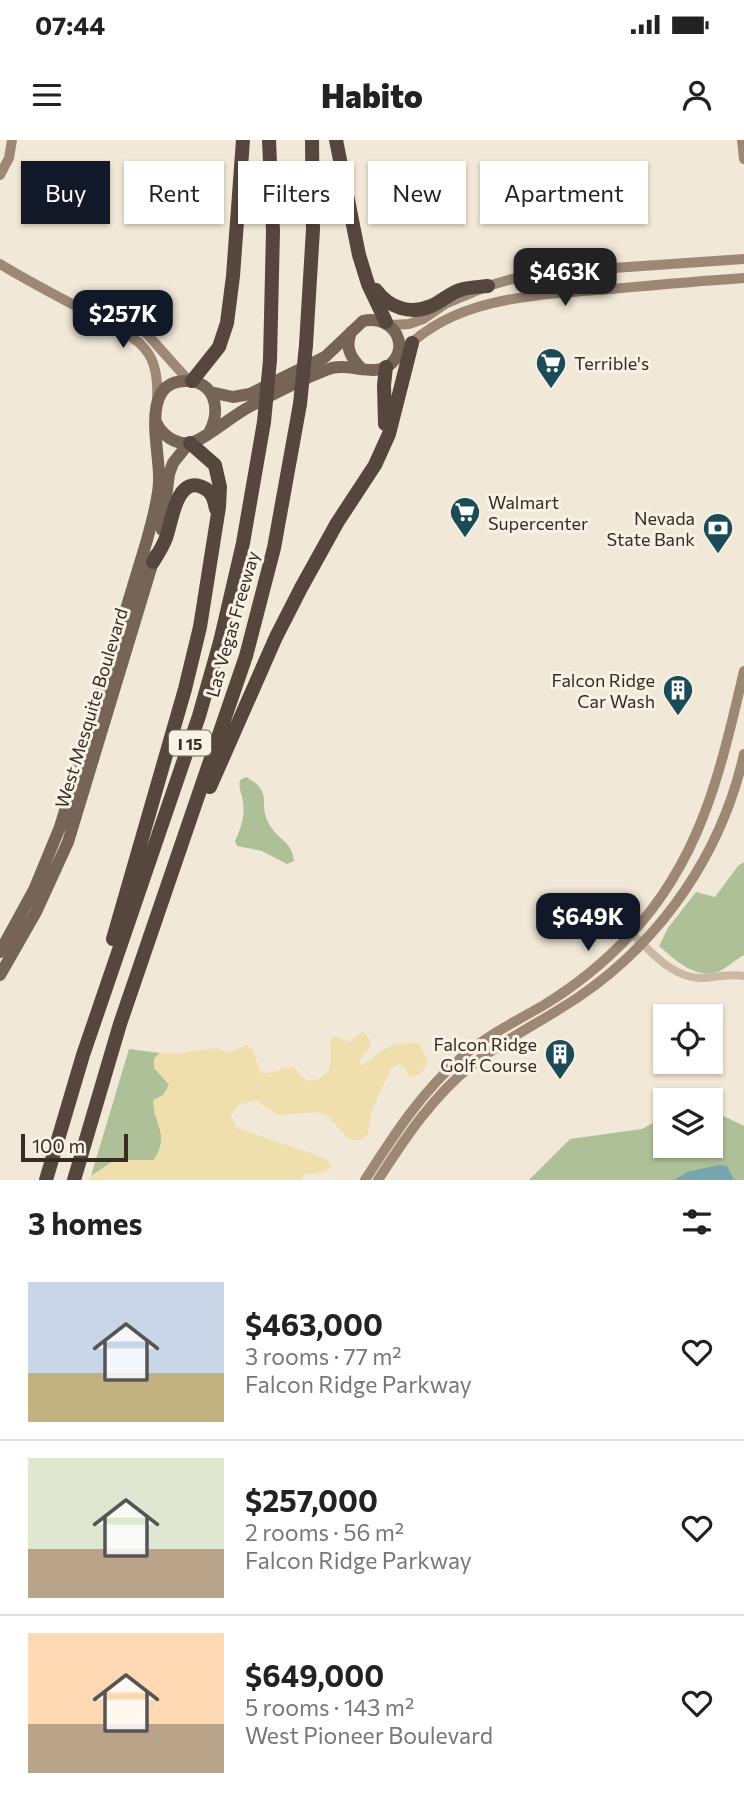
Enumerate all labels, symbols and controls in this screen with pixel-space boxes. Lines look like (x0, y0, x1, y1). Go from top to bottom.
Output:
text: 07:44 (35, 9, 105, 40)
text: Habito (321, 75, 423, 115)
icon: menu (28, 76, 66, 114)
icon: person (678, 76, 716, 114)
chip: Buy (21, 161, 110, 224)
chip: Rent (124, 161, 224, 224)
chip: Filters (238, 161, 354, 224)
chip: New (368, 161, 466, 224)
chip: Apartment (480, 161, 648, 224)
pin: $463K (516, 248, 614, 308)
text: $463K (530, 257, 600, 285)
pin: $257K (74, 290, 172, 350)
text: $257K (89, 299, 157, 327)
supermarket icon: Terrible's (534, 346, 568, 390)
place label: Terrible's (574, 352, 649, 374)
place label: Walmart Supercenter (488, 491, 588, 534)
supermarket icon: Walmart Supercenter (448, 495, 482, 539)
place label: Nevada State Bank (607, 507, 695, 550)
bank icon: Nevada State Bank (701, 511, 735, 555)
street label: Las Vegas Freeway (201, 548, 263, 700)
street label: West Mesquite Boulevard (50, 605, 132, 811)
place label: Falcon Ridge Car Wash (551, 669, 655, 712)
building icon: Falcon Ridge Car Wash (661, 673, 695, 717)
road number: I 15 (169, 730, 211, 756)
pin: $649K (539, 894, 637, 953)
text: $649K (552, 902, 624, 930)
map controls (653, 1004, 723, 1158)
button: locate (653, 1004, 723, 1074)
place label: Falcon Ridge Golf Course (433, 1033, 537, 1076)
building icon: Falcon Ridge Golf Course (543, 1037, 577, 1081)
button: layers (653, 1088, 723, 1158)
scale bar (21, 1131, 128, 1163)
text: 100 m (32, 1134, 85, 1157)
icon: filters (678, 1203, 716, 1241)
text: 3 homes (28, 1204, 142, 1241)
text: $463,000 (245, 1305, 383, 1342)
icon: home (84, 1310, 168, 1394)
icon: heart (678, 1333, 716, 1371)
text: 3 rooms · 77 m² (245, 1342, 402, 1370)
text: Falcon Ridge Parkway (245, 1370, 472, 1398)
text: $257,000 (245, 1481, 378, 1518)
icon: home (84, 1486, 168, 1570)
icon: heart (678, 1509, 716, 1547)
text: 2 rooms · 56 m² (245, 1518, 404, 1546)
text: Falcon Ridge Parkway (245, 1546, 472, 1574)
text: $649,000 (245, 1656, 384, 1693)
icon: home (84, 1661, 168, 1745)
icon: heart (678, 1684, 716, 1722)
text: 5 rooms · 143 m² (245, 1693, 414, 1721)
text: West Pioneer Boulevard (245, 1721, 493, 1749)

